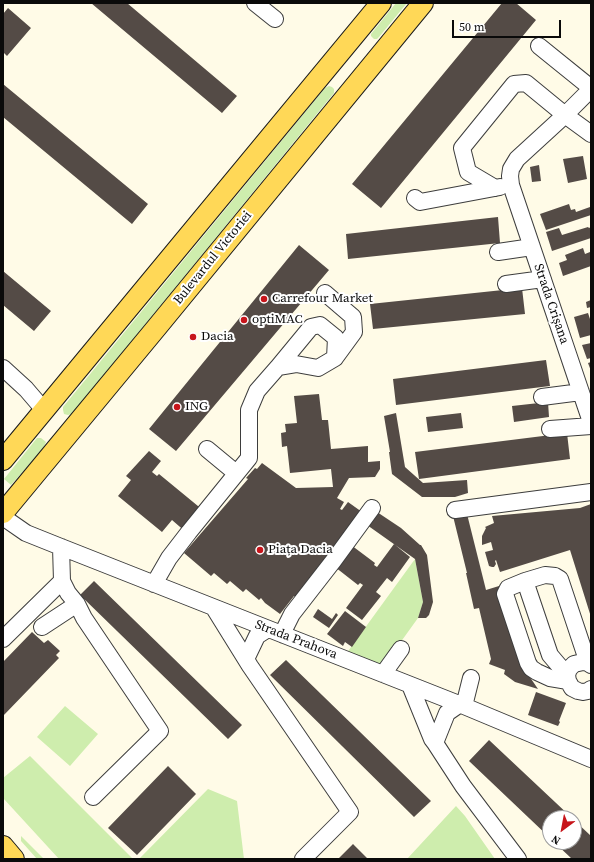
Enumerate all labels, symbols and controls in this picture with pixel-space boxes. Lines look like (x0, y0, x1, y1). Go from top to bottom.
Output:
scale bar (454, 12, 563, 38)
text: 50 m (459, 19, 485, 35)
street label: Bulevardul Victoriei (171, 208, 255, 308)
street label: Strada Crișana (530, 262, 572, 346)
place label: Carrefour Market (272, 291, 373, 307)
marker: Carrefour Market (259, 294, 269, 304)
place label: optiMAC (252, 312, 303, 328)
marker: optiMAC (239, 315, 249, 325)
place label: Dacia (201, 329, 234, 345)
marker: Dacia (188, 332, 198, 342)
place label: ING (185, 399, 208, 415)
marker: ING (172, 402, 182, 412)
place label: Piața Dacia (268, 542, 333, 558)
marker: Piața Dacia (255, 545, 265, 555)
street label: Strada Prahova (253, 617, 339, 663)
north arrow (542, 810, 582, 850)
text: N (549, 831, 563, 848)

